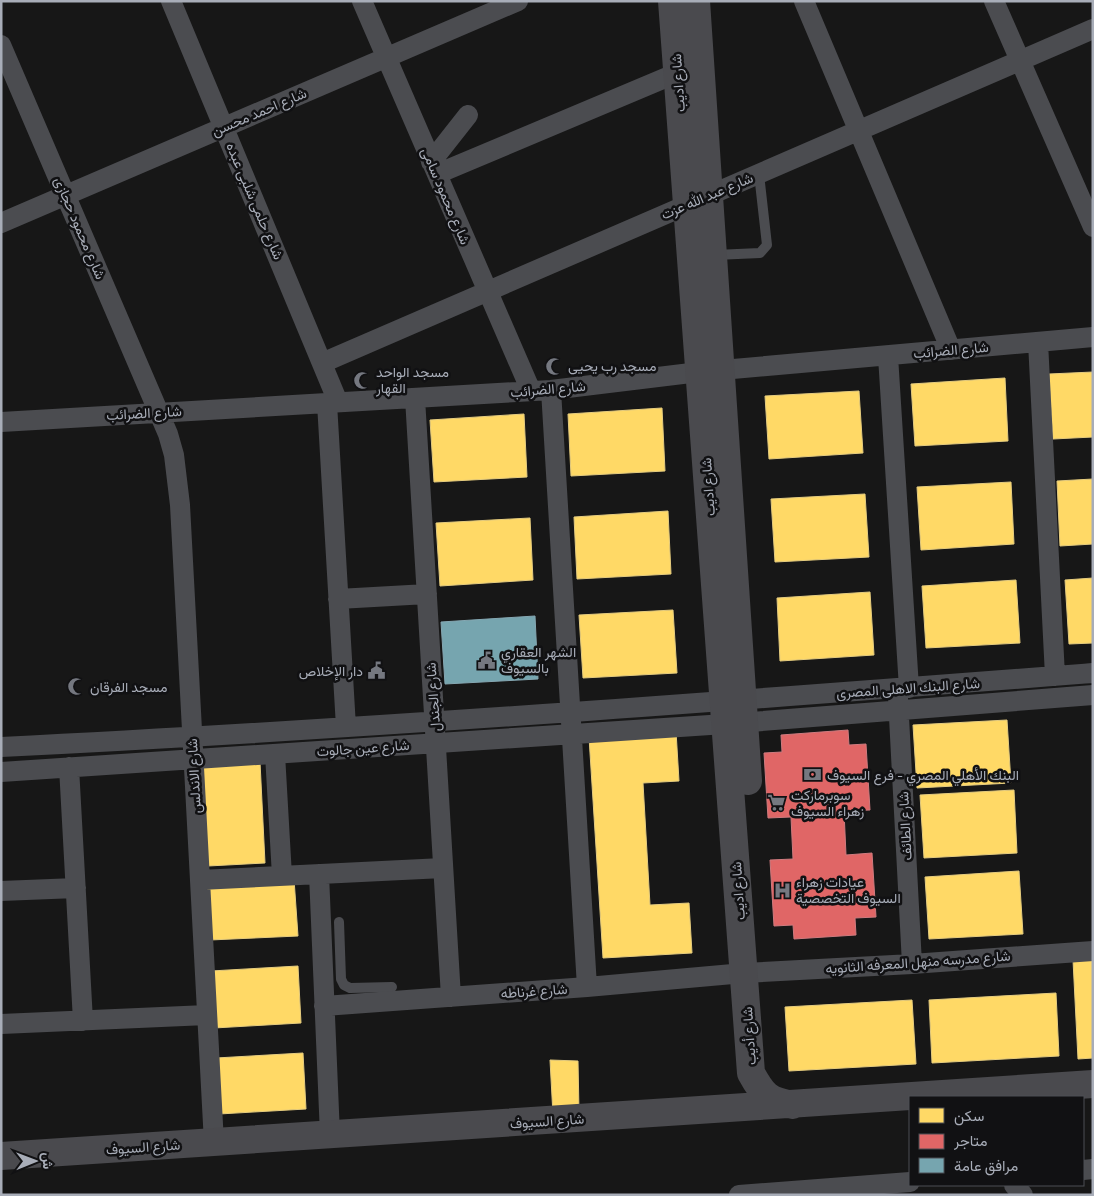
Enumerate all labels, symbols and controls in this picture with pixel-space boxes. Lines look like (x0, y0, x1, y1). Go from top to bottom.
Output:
street label: شارع اديب (665, 53, 691, 113)
street label: شارع احمد محسن (208, 82, 310, 142)
street label: شارع حلمى شلبى عبده (220, 139, 290, 263)
street label: شارع محمود سامى (416, 144, 476, 248)
street label: شارع عبد الله عزت (657, 167, 757, 225)
street label: شارع محمود حجازى (48, 173, 112, 283)
street label: شارع الضرائب (912, 336, 990, 364)
place label: مسجد رب يحيى (568, 355, 656, 376)
mosque icon: مسجد رب يحيى (544, 356, 564, 376)
place label: مسجد الواحد القهار (375, 361, 449, 398)
mosque icon: مسجد الواحد القهار (352, 370, 372, 390)
street label: شارع الضرائب (509, 375, 587, 403)
street label: شارع الضرائب (106, 400, 182, 426)
street label: شارع اديب (695, 457, 721, 517)
place label: الشهر العقاري بالسيوف (501, 641, 576, 678)
public building icon: الشهر العقاري بالسيوف (477, 650, 497, 670)
place label: دار الإخلاص (299, 660, 363, 681)
public building icon: دار الإخلاص (367, 661, 387, 681)
street label: شارع الجندل (420, 662, 446, 732)
street label: شارع البنك الاهلى المصرى (835, 672, 981, 704)
place label: مسجد الفرقان (90, 676, 168, 697)
mosque icon: مسجد الفرقان (66, 677, 86, 697)
street label: شارع عين جالوت (316, 734, 410, 762)
street label: شارع الاندلس (181, 738, 207, 814)
place label: البنك الأهلي المصري - فرع السيوف (827, 764, 1019, 787)
bank icon: البنك الأهلي المصري - فرع السيوف (803, 765, 823, 785)
place label: سوبرماركت زهراء السيوف (791, 784, 864, 821)
street label: شارع الطائف (892, 791, 918, 861)
supermarket icon: سوبرماركت زهراء السيوف (767, 793, 787, 813)
street label: شارع اديب (725, 861, 751, 921)
place label: عيادات زهراء السيوف التخصصية (796, 871, 901, 908)
hospital icon: عيادات زهراء السيوف التخصصية (772, 880, 792, 900)
street label: شارع مدرسه منهل المعرفه الثانويه (825, 945, 1011, 979)
street label: شارع غرناطه (500, 978, 568, 1004)
street label: شارع أديب (736, 1006, 762, 1066)
legend (909, 1096, 1084, 1186)
text: سكن (954, 1104, 984, 1127)
street label: شارع السيوف (509, 1107, 585, 1135)
text: متاجر (953, 1129, 988, 1152)
street label: شارع السيوف (105, 1133, 181, 1161)
north arrow (10, 1136, 60, 1186)
text: ش (38, 1152, 59, 1170)
text: مرافق عامة (954, 1154, 1018, 1177)

